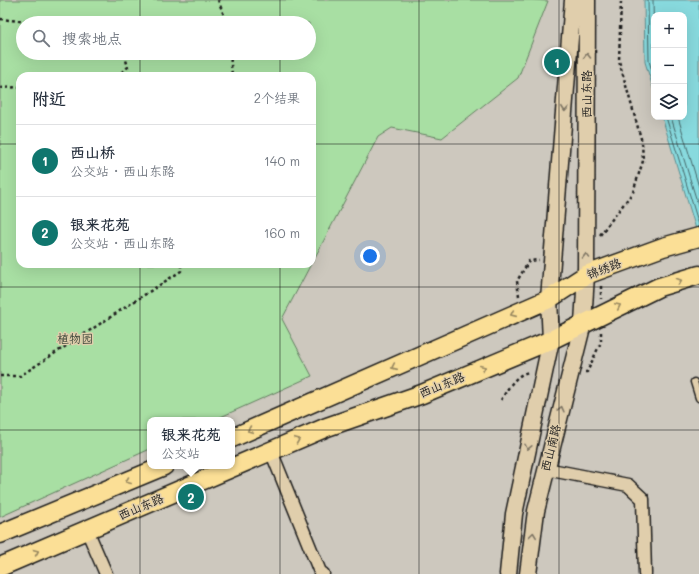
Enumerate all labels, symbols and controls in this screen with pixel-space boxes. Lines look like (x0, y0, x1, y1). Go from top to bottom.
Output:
map controls (651, 12, 687, 120)
button: + (651, 12, 687, 48)
search box (16, 16, 316, 60)
icon: search (30, 27, 52, 49)
text: 搜索地点 (62, 28, 122, 48)
pin: 1 (544, 47, 570, 77)
button: − (651, 48, 687, 84)
one-way arrow (583, 53, 591, 59)
street label: 西山东路 (578, 70, 594, 118)
button: layers (651, 84, 687, 120)
text: 附近 (32, 87, 66, 109)
text: 2个结果 (254, 89, 300, 106)
one-way arrow (561, 106, 570, 112)
text: 西山桥 (70, 142, 115, 162)
text: 1 (42, 152, 48, 169)
text: 140 m (264, 152, 300, 169)
text: 公交站 · 西山东路 (70, 162, 175, 179)
text: 银来花苑 (70, 214, 130, 234)
text: 2 (41, 224, 49, 241)
text: 160 m (264, 224, 300, 241)
text: 公交站 · 西山东路 (70, 234, 175, 251)
your location (360, 246, 380, 266)
one-way arrow (582, 253, 590, 259)
street label: 锦绣路 (584, 254, 623, 282)
one-way arrow (675, 277, 682, 286)
one-way arrow (614, 303, 621, 311)
one-way arrow (510, 310, 517, 318)
park label: 植物园 (57, 330, 93, 346)
one-way arrow (391, 362, 399, 370)
one-way arrow (479, 365, 487, 373)
street label: 西山东路 (416, 368, 467, 400)
one-way arrow (557, 405, 565, 412)
popup (147, 417, 235, 469)
street label: 西山南路 (536, 423, 564, 473)
text: 银来花苑 (161, 424, 221, 444)
one-way arrow (246, 425, 254, 433)
one-way arrow (292, 437, 300, 445)
one-way arrow (524, 443, 533, 450)
text: 公交站 (161, 444, 200, 461)
one-way arrow (124, 476, 132, 484)
pin: 2 (178, 482, 204, 512)
street label: 西山东路 (115, 489, 166, 523)
one-way arrow (528, 532, 537, 538)
one-way arrow (31, 549, 39, 557)

